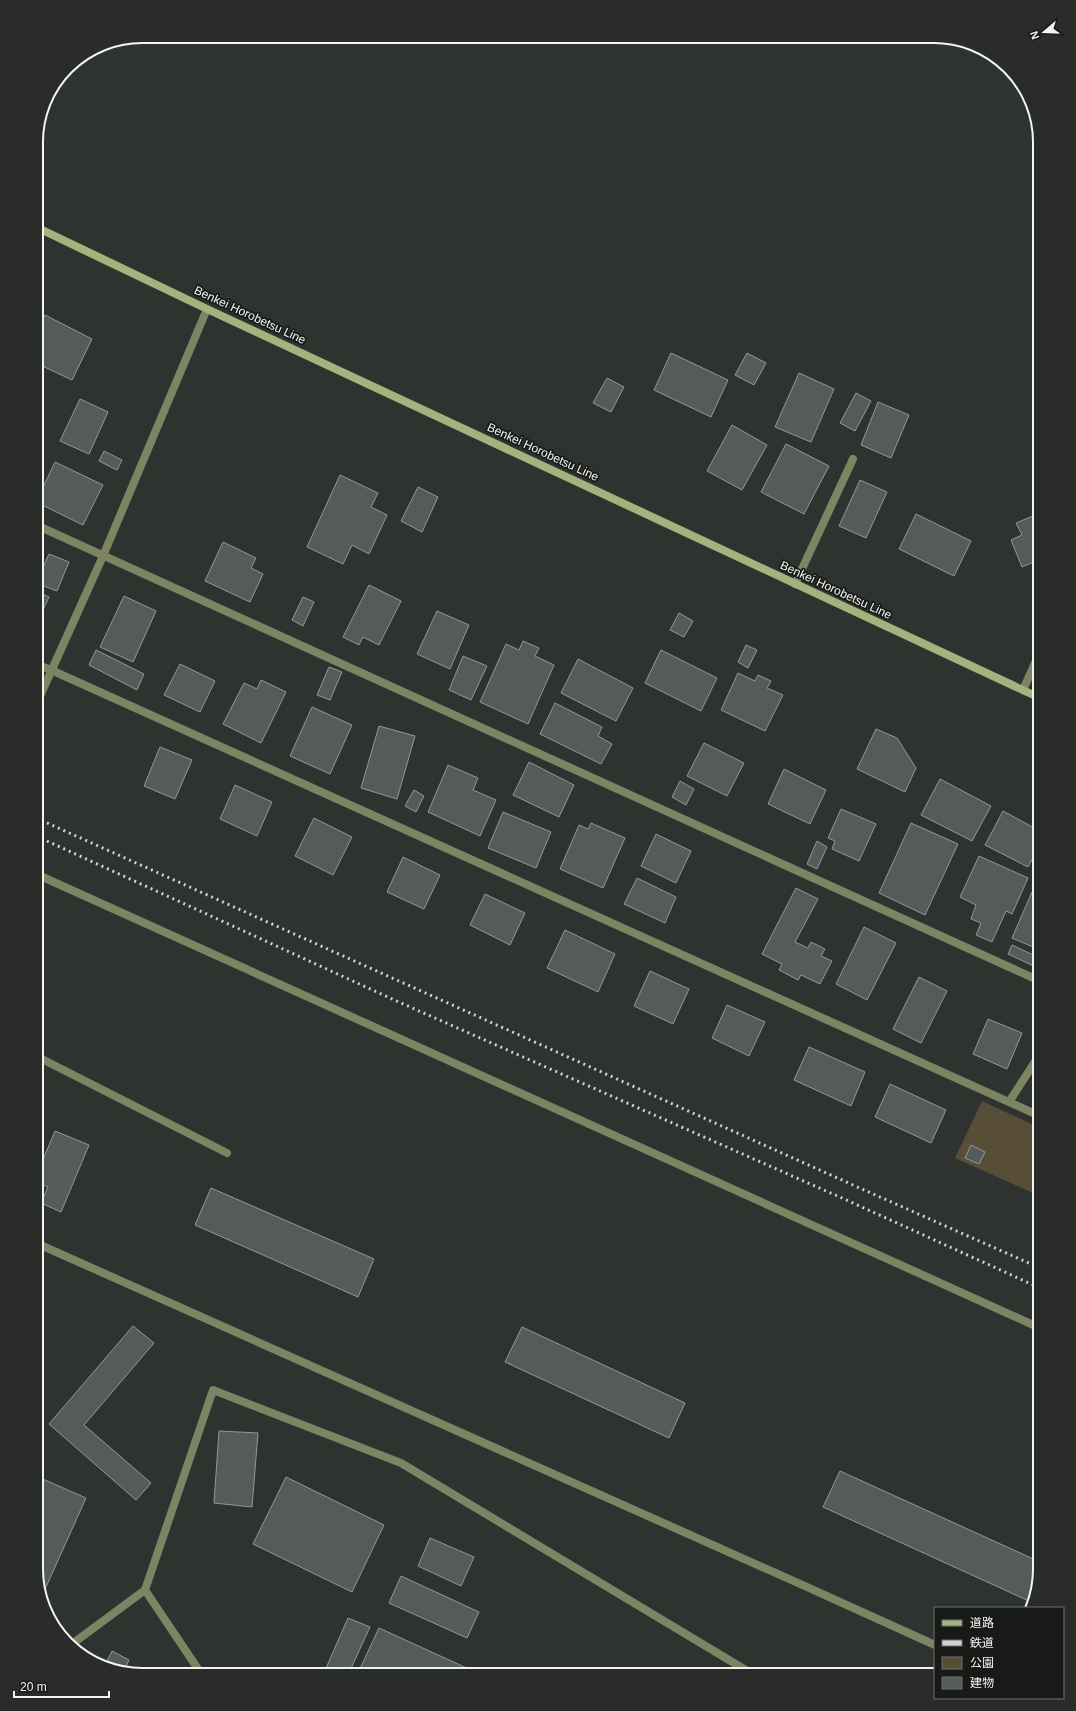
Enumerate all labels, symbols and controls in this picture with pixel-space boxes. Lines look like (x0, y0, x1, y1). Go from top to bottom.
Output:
north arrow (1024, 12, 1064, 52)
text: N (1028, 29, 1042, 41)
street label: Benkei Horobetsu Line (192, 283, 308, 347)
street label: Benkei Horobetsu Line (485, 420, 601, 484)
street label: Benkei Horobetsu Line (778, 558, 894, 622)
legend (934, 1607, 1064, 1699)
text: 道路 (970, 1616, 994, 1630)
text: 鉄道 (970, 1636, 994, 1650)
text: 公園 (970, 1656, 994, 1670)
scale bar (14, 1673, 109, 1699)
text: 建物 (970, 1676, 994, 1690)
text: 20 m (20, 1680, 47, 1694)

